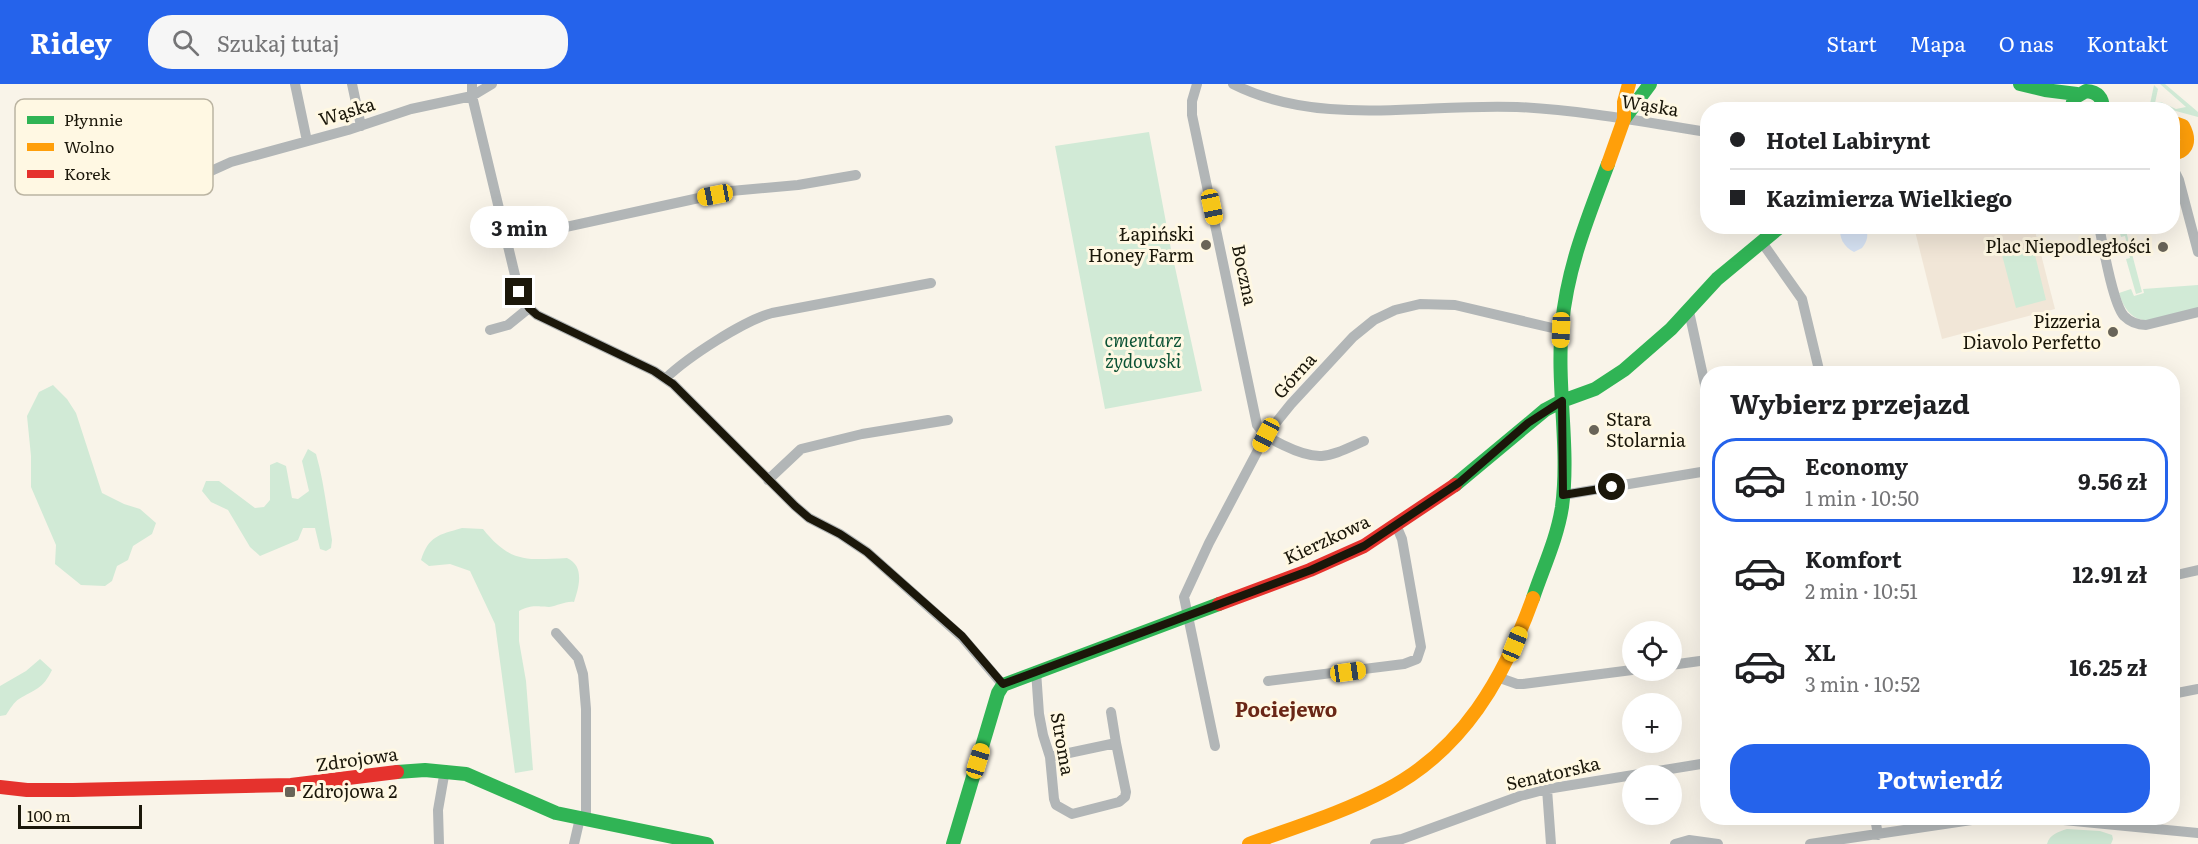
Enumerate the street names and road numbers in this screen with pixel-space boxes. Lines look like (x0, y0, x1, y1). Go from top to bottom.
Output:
street label: Wąska (1620, 87, 1681, 122)
street label: Wąska (315, 89, 378, 132)
street label: Boczna (1226, 242, 1265, 308)
street label: Górna (1266, 346, 1322, 404)
street label: Kierzkowa (1279, 507, 1374, 570)
street label: Stroma (1045, 710, 1082, 778)
street label: Zdrojowa (314, 739, 400, 778)
street label: Senatorska (1503, 749, 1603, 796)

